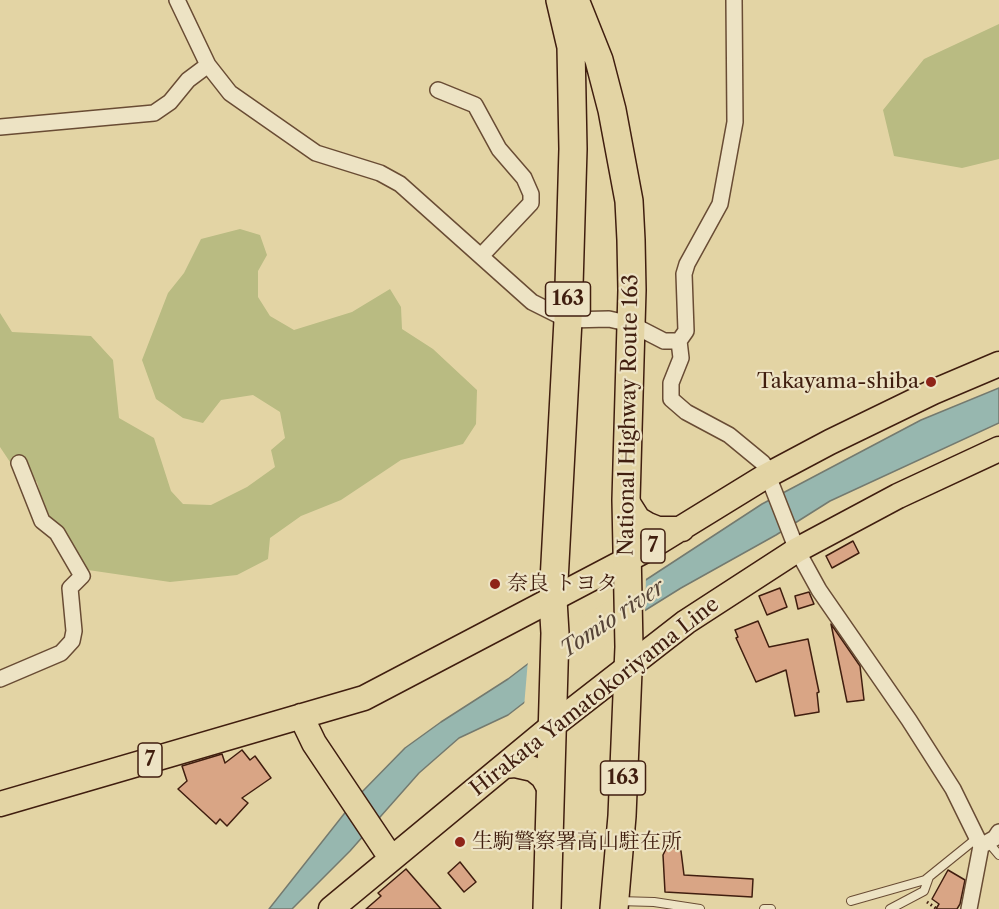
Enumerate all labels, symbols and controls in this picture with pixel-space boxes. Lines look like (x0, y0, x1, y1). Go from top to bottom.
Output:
street label: National Highway Route 163 (614, 274, 644, 556)
road number: 163 (546, 282, 590, 316)
place label: Takayama-shiba (757, 369, 919, 395)
marker: Takayama-shiba (924, 375, 938, 389)
road number: 7 (641, 529, 665, 563)
place label: 奈良 トヨタ (507, 571, 618, 597)
water label: Tomio river (556, 574, 670, 664)
marker: 奈良 トヨタ (488, 577, 502, 591)
street label: Hirakata Yamatokoriyama Line (466, 592, 724, 802)
road number: 7 (138, 743, 162, 777)
road number: 163 (600, 761, 646, 795)
place label: 生駒警察署高山駐在所 (472, 829, 682, 855)
marker: 生駒警察署高山駐在所 (453, 835, 467, 849)

